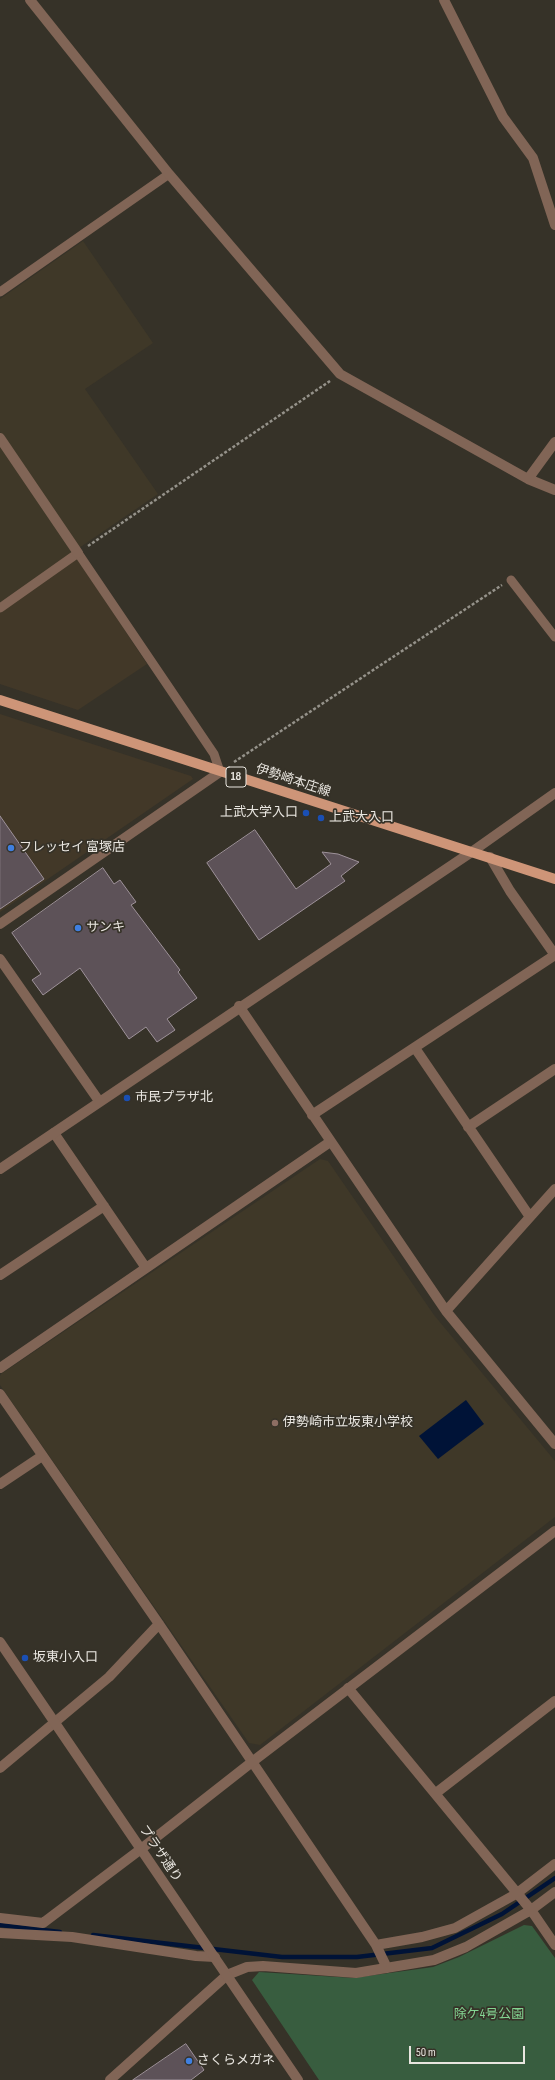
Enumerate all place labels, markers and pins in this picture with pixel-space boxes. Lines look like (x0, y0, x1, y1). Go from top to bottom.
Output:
place label: 上武大学入口 (220, 805, 298, 821)
marker: 上武大学入口 (301, 808, 311, 818)
place label: 上武大入口 (329, 810, 394, 826)
marker: 上武大入口 (316, 813, 326, 823)
place label: フレッセイ 富塚店 (19, 840, 125, 856)
marker: フレッセイ 富塚店 (6, 843, 16, 853)
place label: サンキ (86, 920, 125, 936)
marker: サンキ (73, 923, 83, 933)
place label: 市民プラザ北 (135, 1090, 213, 1106)
marker: 市民プラザ北 (122, 1093, 132, 1103)
place label: 伊勢崎市立坂東小学校 (283, 1415, 413, 1431)
marker: 伊勢崎市立坂東小学校 (270, 1418, 280, 1428)
place label: 坂東小入口 (33, 1650, 98, 1666)
marker: 坂東小入口 (20, 1653, 30, 1663)
place label: さくらメガネ (197, 2053, 275, 2069)
marker: さくらメガネ (184, 2056, 194, 2066)

